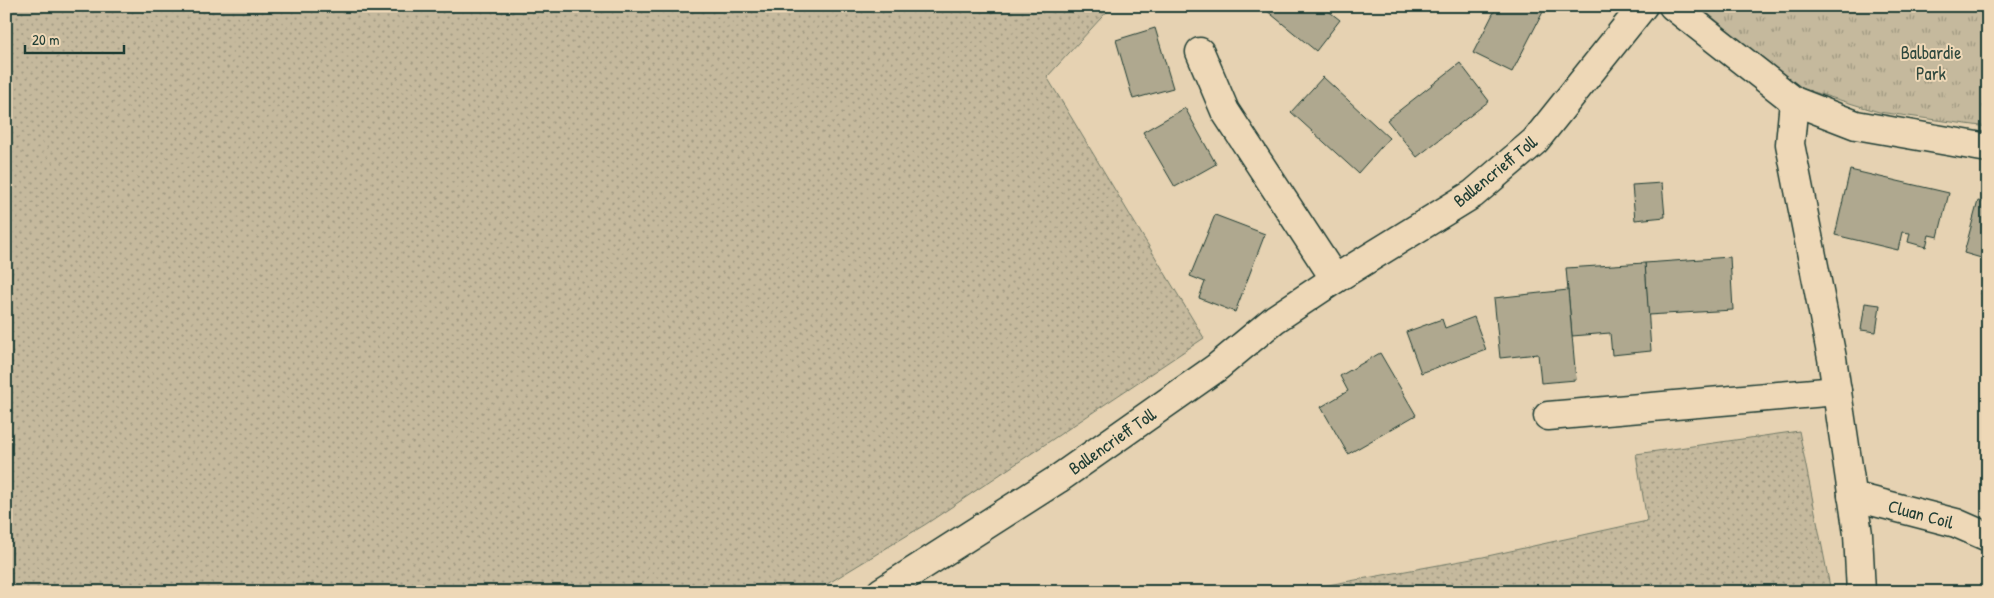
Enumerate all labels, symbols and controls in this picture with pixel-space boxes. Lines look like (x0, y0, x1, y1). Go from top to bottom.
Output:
scale bar (25, 22, 124, 54)
text: 20 m (32, 29, 59, 50)
park label: Balbardie Park (1901, 40, 1961, 86)
street label: Ballencrieff Toll (1448, 129, 1542, 213)
street label: Ballencrieff Toll (1063, 402, 1161, 480)
street label: Cluan Coil (1885, 493, 1957, 535)

